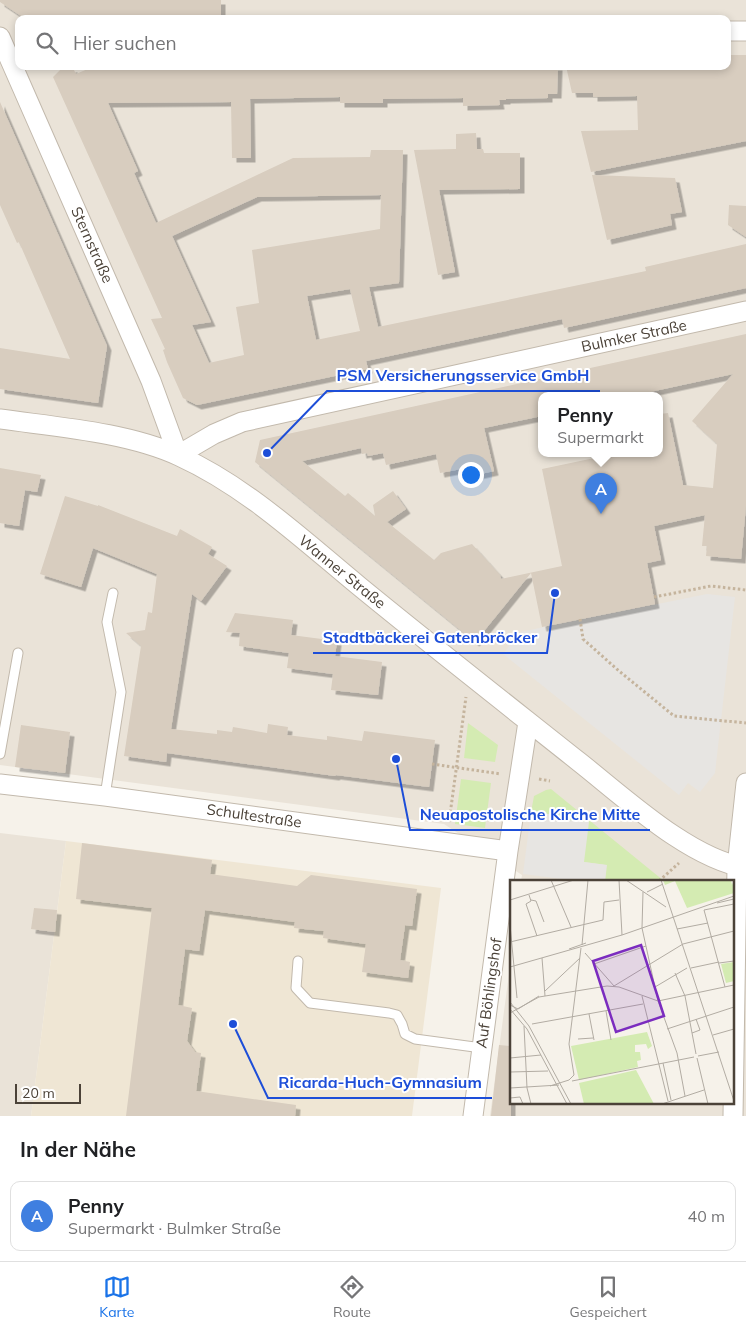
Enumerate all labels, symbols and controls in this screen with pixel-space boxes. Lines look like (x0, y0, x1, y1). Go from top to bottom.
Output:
search box (15, 15, 731, 70)
icon: search (33, 29, 61, 57)
text: Hier suchen (73, 31, 177, 55)
street label: Sternstraße (67, 204, 118, 286)
street label: Bulmker Straße (579, 315, 688, 356)
callout: PSM Versicherungsservice GmbH (327, 360, 600, 391)
text: PSM Versicherungsservice GmbH (337, 365, 589, 385)
popup (538, 392, 663, 457)
text: Penny (557, 403, 613, 427)
text: Supermarkt (557, 427, 644, 447)
your location (458, 462, 484, 488)
pin: A (585, 473, 617, 514)
street label: Wanner Straße (295, 531, 390, 613)
callout: Stadtbäckerei Gatenbröcker (313, 622, 547, 653)
text: Stadtbäckerei Gatenbröcker (323, 627, 538, 647)
street label: Schultestraße (205, 799, 303, 832)
callout: Neuapostolische Kirche Mitte (410, 799, 650, 830)
text: Neuapostolische Kirche Mitte (420, 804, 641, 824)
inset map (510, 880, 734, 1104)
street label: Auf Böhlingshof (471, 936, 506, 1049)
callout: Ricarda-Huch-Gymnasium (268, 1067, 492, 1098)
text: Ricarda-Huch-Gymnasium (278, 1072, 482, 1092)
scale bar (15, 1081, 81, 1104)
text: 20 m (22, 1084, 55, 1102)
text: In der Nähe (20, 1136, 136, 1162)
text: Penny (68, 1194, 124, 1218)
text: A (31, 1206, 43, 1226)
text: 40 m (688, 1206, 725, 1226)
text: Supermarkt · Bulmker Straße (68, 1218, 281, 1238)
tab: Karte (99, 1273, 134, 1321)
tab: Route (333, 1273, 371, 1321)
tab: Gespeichert (569, 1273, 647, 1321)

